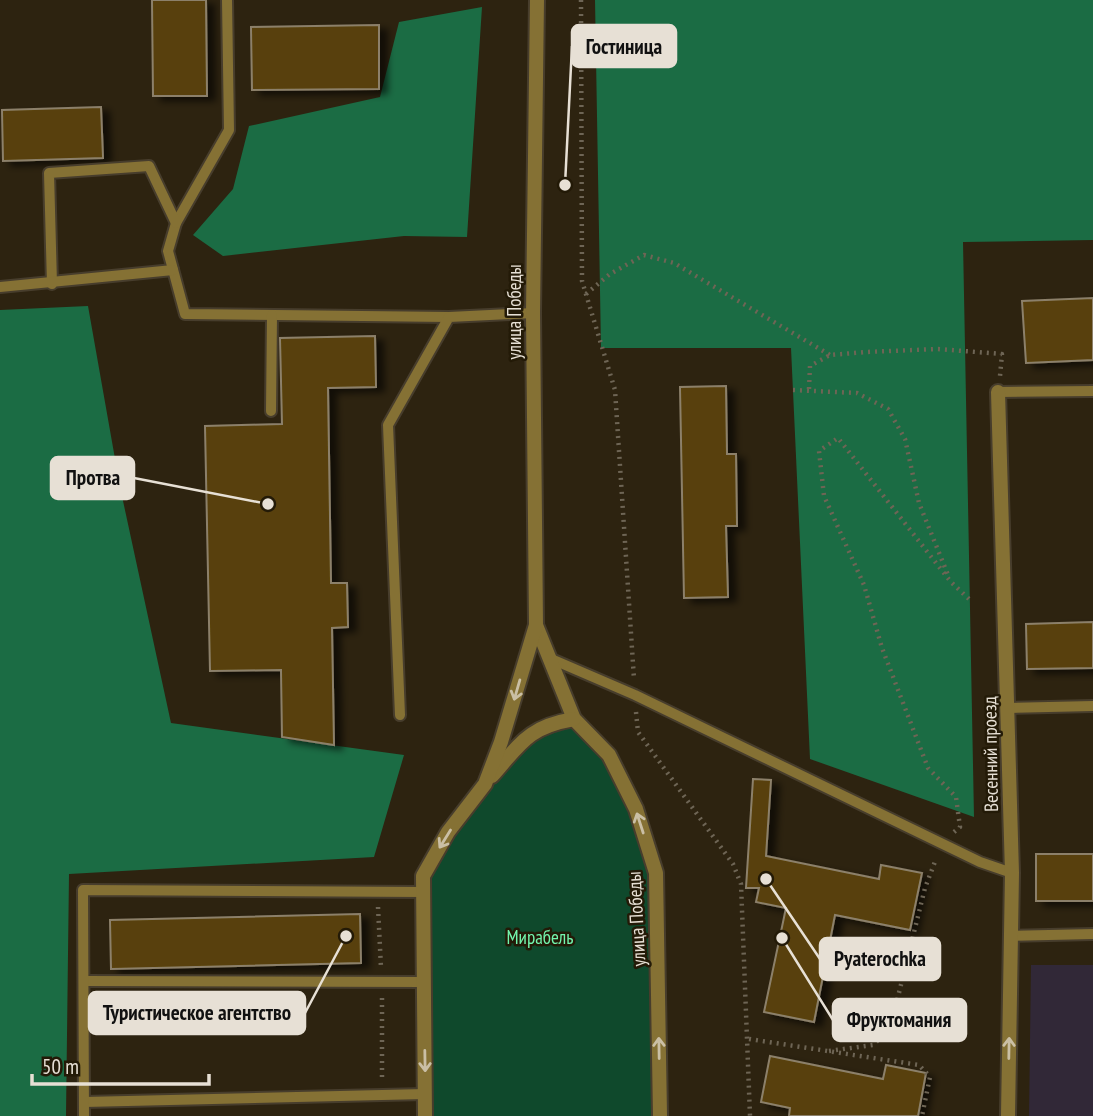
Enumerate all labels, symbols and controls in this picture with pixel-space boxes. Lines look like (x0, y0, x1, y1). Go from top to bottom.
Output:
callout: Гостиница (572, 25, 676, 67)
text: Гостиница (586, 33, 663, 60)
street label: улица Победы (502, 264, 526, 360)
callout: Протва (51, 457, 134, 499)
text: Протва (66, 464, 120, 491)
one-way arrow (509, 679, 522, 701)
street label: Весенний проезд (977, 695, 1003, 812)
one-way arrow (633, 812, 646, 834)
one-way arrow (437, 829, 451, 849)
street label: улица Победы (622, 871, 650, 967)
park label: Мирабель (507, 925, 573, 949)
callout: Pyaterochka (820, 938, 940, 980)
text: Pyaterochka (834, 945, 926, 972)
callout: Туристическое агентство (89, 992, 305, 1034)
text: Туристическое агентство (103, 999, 291, 1026)
callout: Фруктомания (833, 999, 966, 1041)
text: Фруктомания (847, 1006, 951, 1033)
one-way arrow (652, 1037, 666, 1060)
one-way arrow (1002, 1037, 1016, 1060)
scale bar (32, 1042, 208, 1086)
one-way arrow (418, 1049, 432, 1072)
text: 50 m (42, 1053, 79, 1080)

